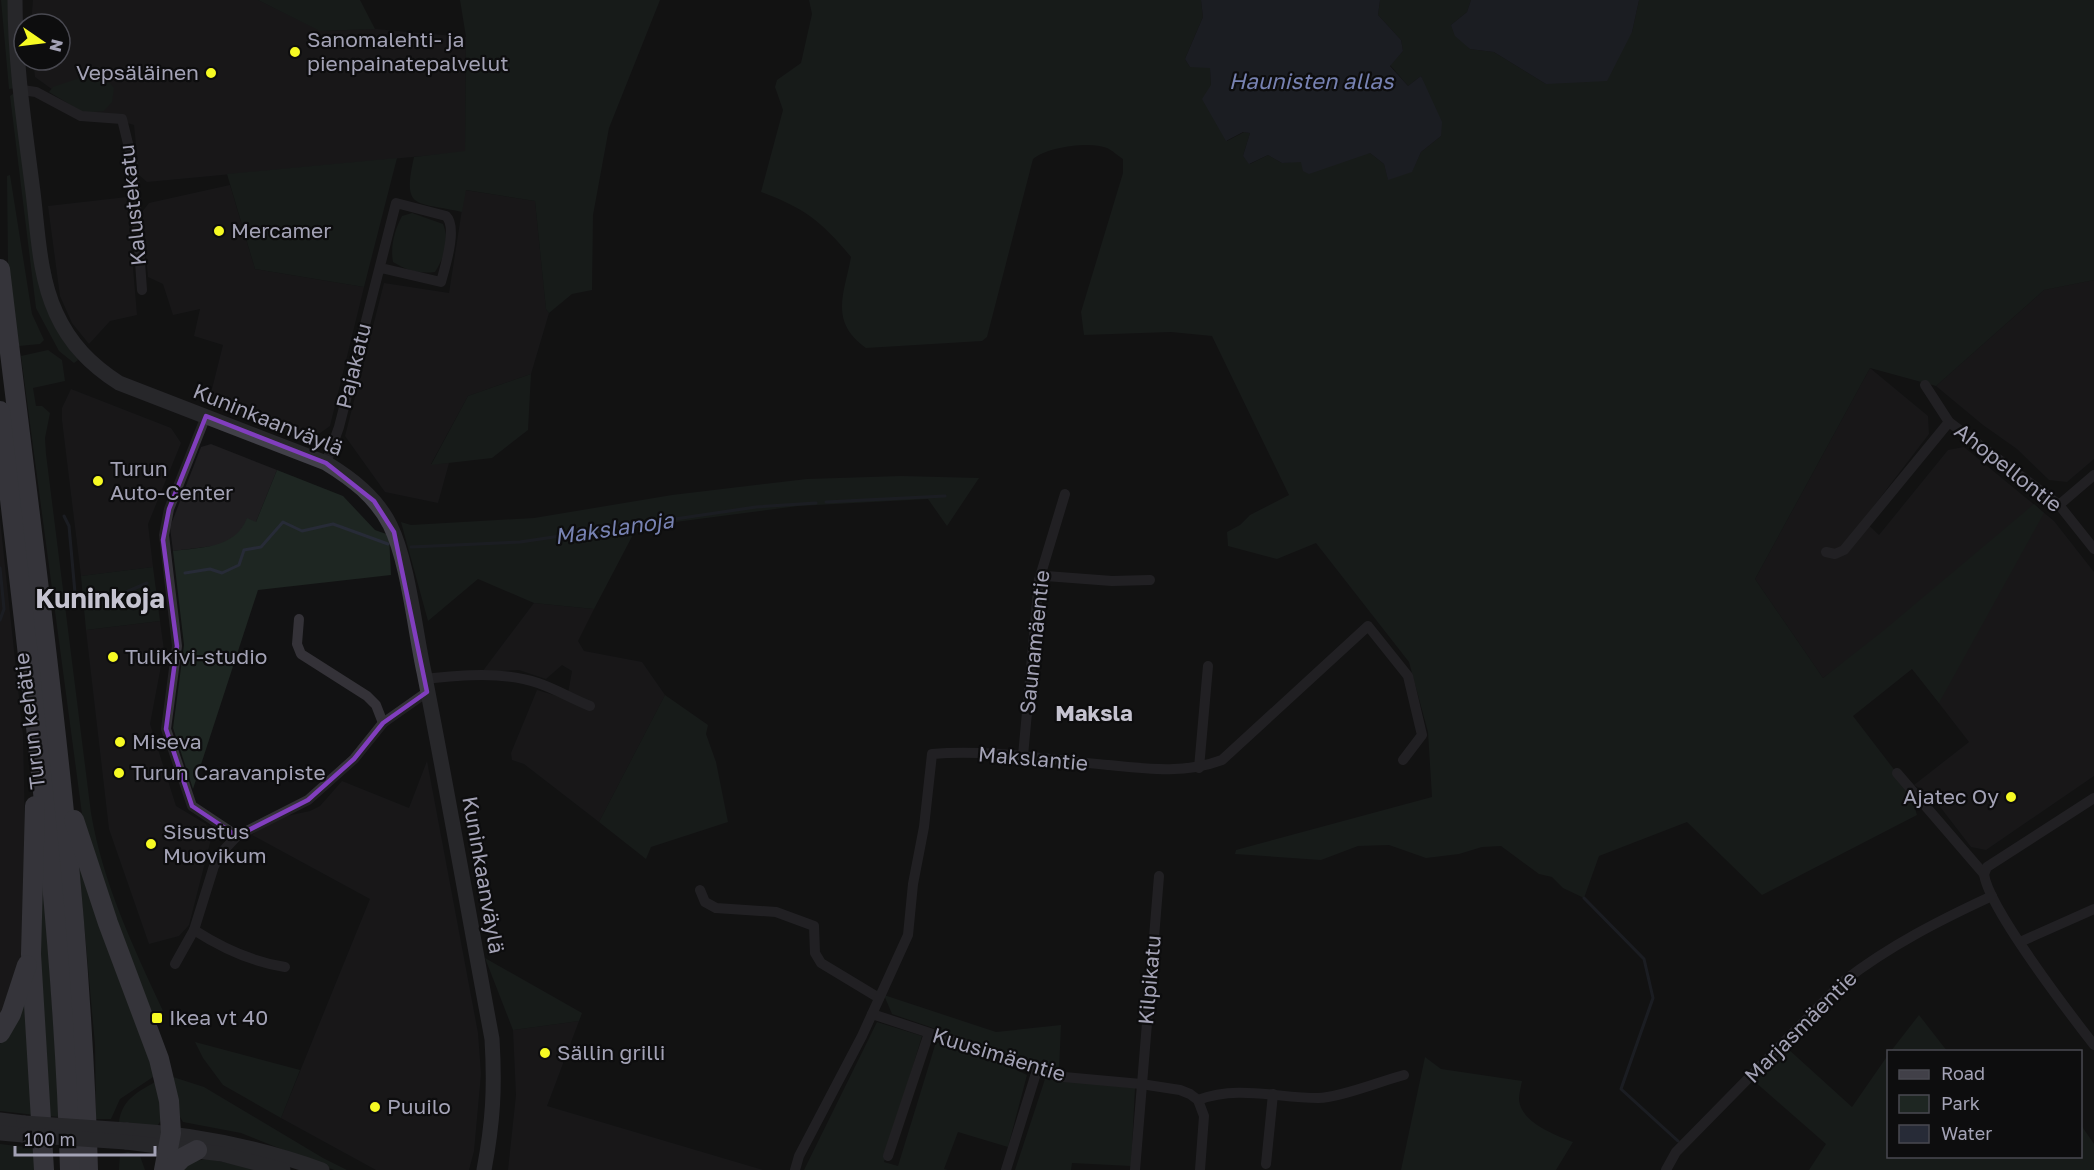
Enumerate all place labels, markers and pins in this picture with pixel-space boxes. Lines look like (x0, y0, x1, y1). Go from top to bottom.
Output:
place label: Sanomalehti- ja pienpainatepalvelut (307, 26, 509, 76)
marker: Sanomalehti- ja pienpainatepalvelut (288, 45, 302, 59)
place label: Vepsäläinen (76, 59, 199, 85)
marker: Vepsäläinen (204, 66, 218, 80)
place label: Mercamer (231, 217, 332, 243)
marker: Mercamer (212, 224, 226, 238)
place label: Turun Auto-Center (110, 455, 233, 505)
marker: Turun Auto-Center (91, 474, 105, 488)
place label: Tulikivi-studio (125, 643, 267, 669)
marker: Tulikivi-studio (106, 650, 120, 664)
place label: Miseva (132, 728, 202, 754)
marker: Miseva (113, 735, 127, 749)
place label: Turun Caravanpiste (131, 759, 326, 785)
marker: Turun Caravanpiste (112, 766, 126, 780)
place label: Ajatec Oy (1903, 783, 1999, 809)
marker: Ajatec Oy (2004, 790, 2018, 804)
place label: Sisustus Muovikum (163, 818, 267, 868)
marker: Sisustus Muovikum (144, 837, 158, 851)
place label: Ikea vt 40 (169, 1004, 268, 1030)
marker: Ikea vt 40 (150, 1011, 164, 1025)
place label: Sällin grilli (557, 1039, 665, 1065)
marker: Sällin grilli (538, 1046, 552, 1060)
place label: Puuilo (387, 1093, 451, 1119)
marker: Puuilo (368, 1100, 382, 1114)

